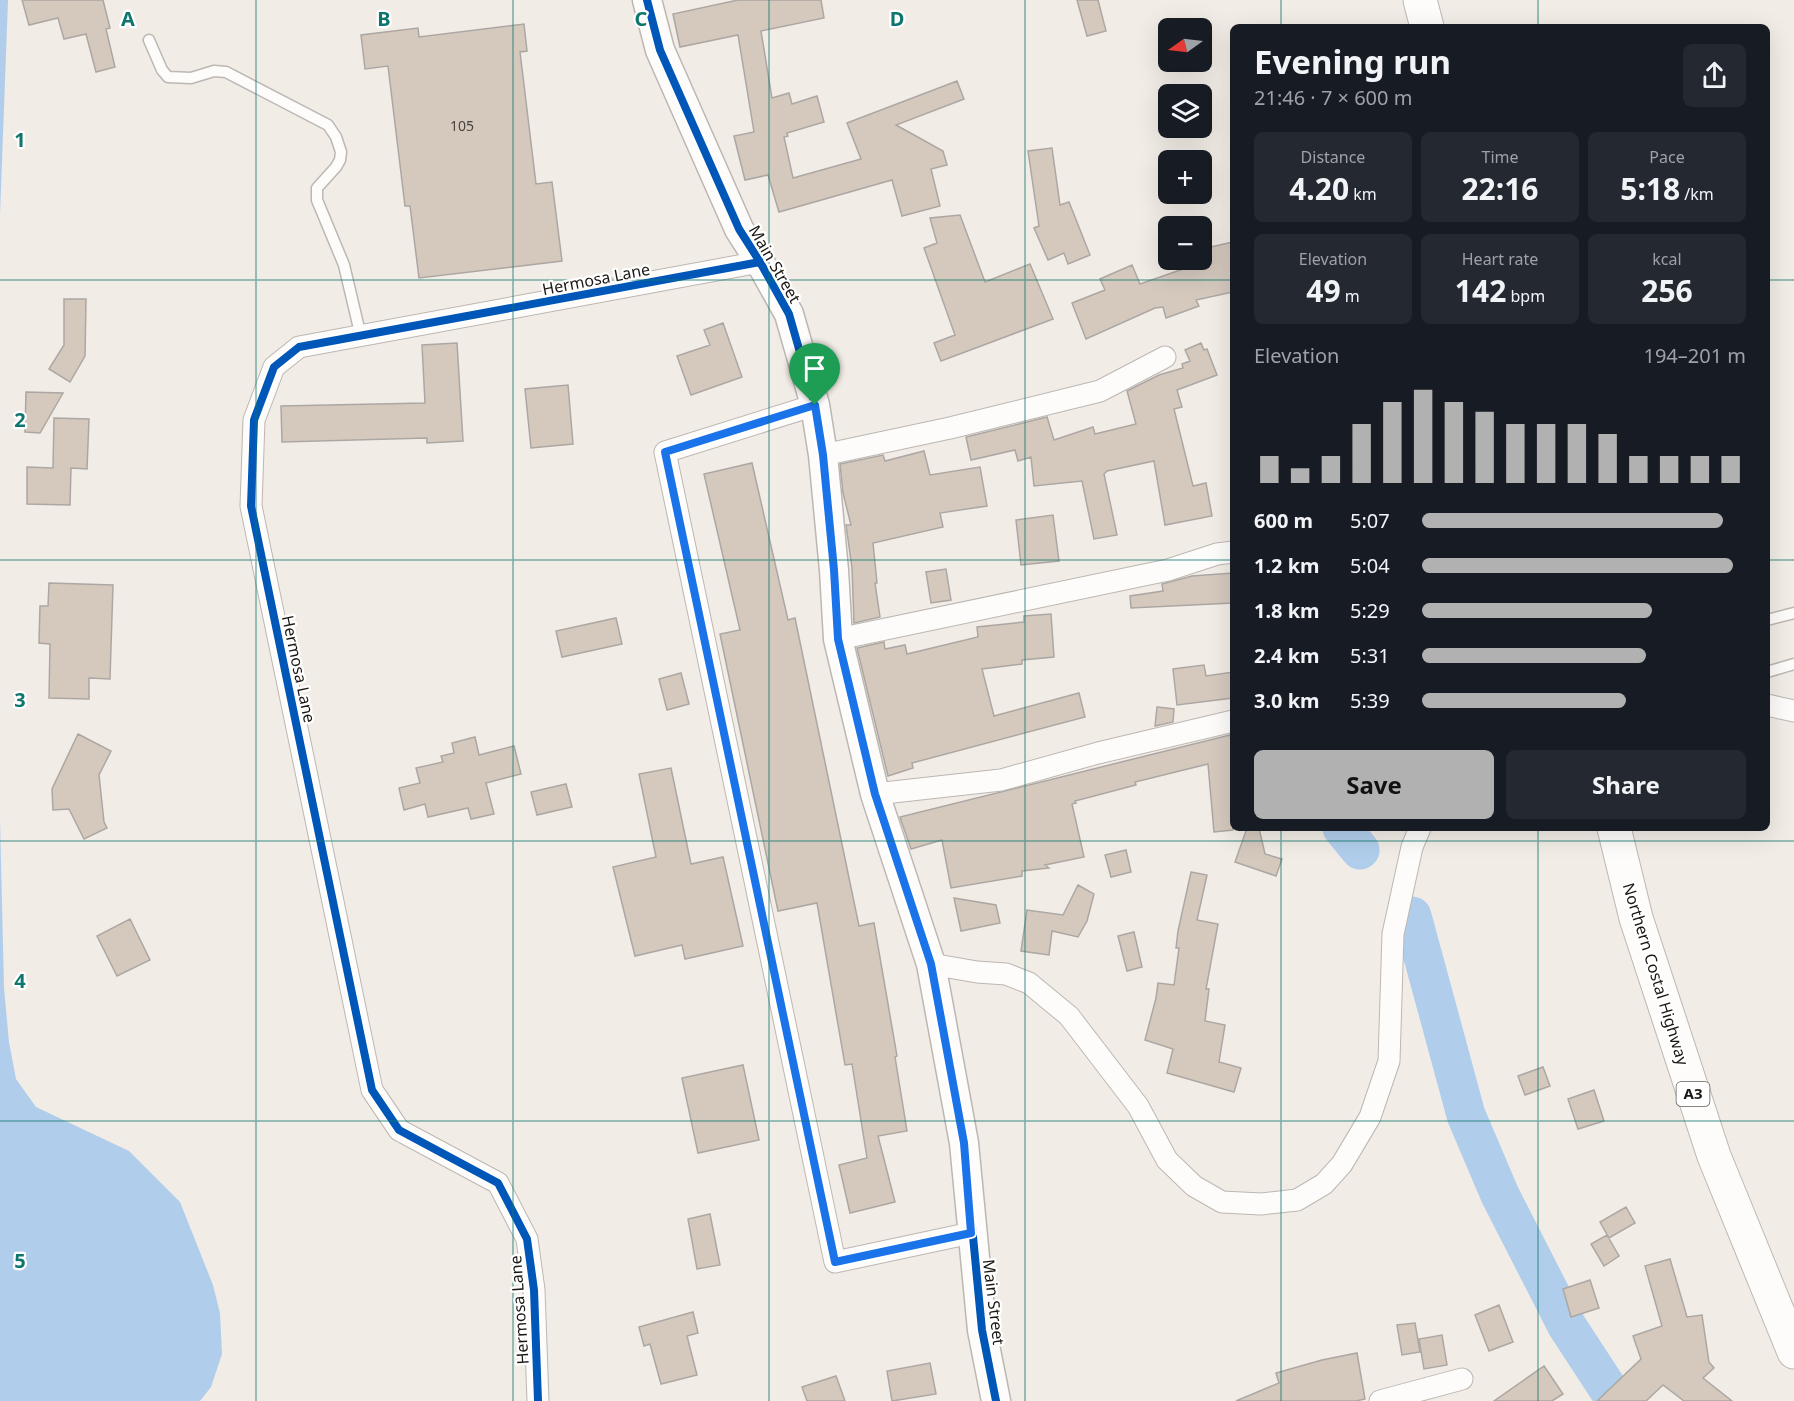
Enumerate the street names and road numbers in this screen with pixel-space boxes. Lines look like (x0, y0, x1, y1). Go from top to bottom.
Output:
street label: Main Street (744, 221, 806, 307)
street label: Hermosa Lane (540, 258, 652, 300)
street label: Hermosa Lane (277, 613, 321, 725)
street label: Northern Costal Highway (1618, 880, 1694, 1069)
road number: A3 (1676, 1082, 1710, 1106)
street label: Hermosa Lane (504, 1255, 534, 1365)
street label: Main Street (978, 1258, 1010, 1346)

